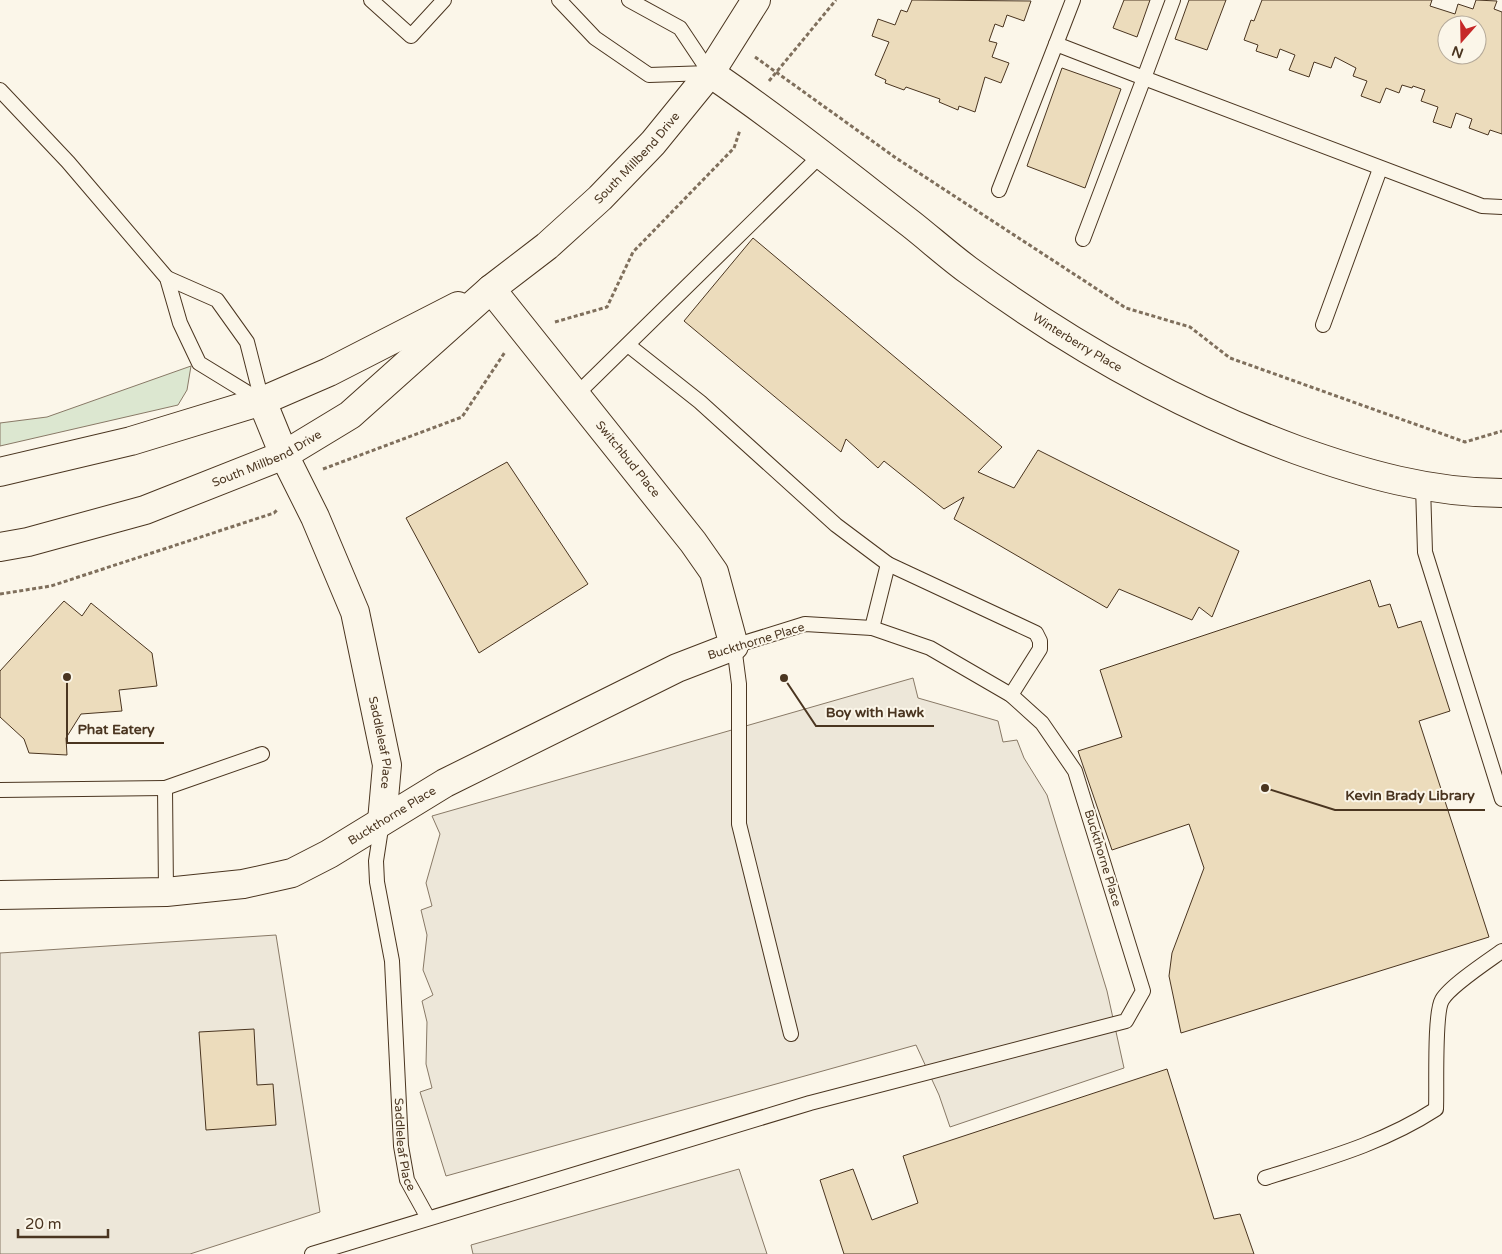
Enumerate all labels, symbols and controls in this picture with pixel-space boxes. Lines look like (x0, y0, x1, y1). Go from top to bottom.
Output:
north arrow (1437, 15, 1487, 65)
text: N (1450, 42, 1466, 62)
street label: South Millbend Drive (591, 109, 682, 207)
street label: Winterberry Place (1030, 310, 1125, 375)
street label: Switchbud Place (593, 418, 663, 500)
street label: South Millbend Drive (210, 427, 324, 490)
street label: Buckthorne Place (706, 620, 806, 662)
street label: Saddleleaf Place (366, 695, 394, 790)
callout: Boy with Hawk (816, 697, 934, 726)
text: Boy with Hawk (826, 704, 925, 721)
callout: Phat Eatery (67, 714, 164, 743)
text: Phat Eatery (77, 721, 155, 738)
callout: Kevin Brady Library (1335, 781, 1485, 810)
street label: Buckthorne Place (345, 783, 439, 848)
text: Kevin Brady Library (1345, 787, 1475, 804)
street label: Buckthorne Place (1082, 808, 1124, 908)
street label: Saddleleaf Place (392, 1098, 419, 1194)
scale bar (18, 1206, 108, 1238)
text: 20 m (25, 1215, 62, 1233)

